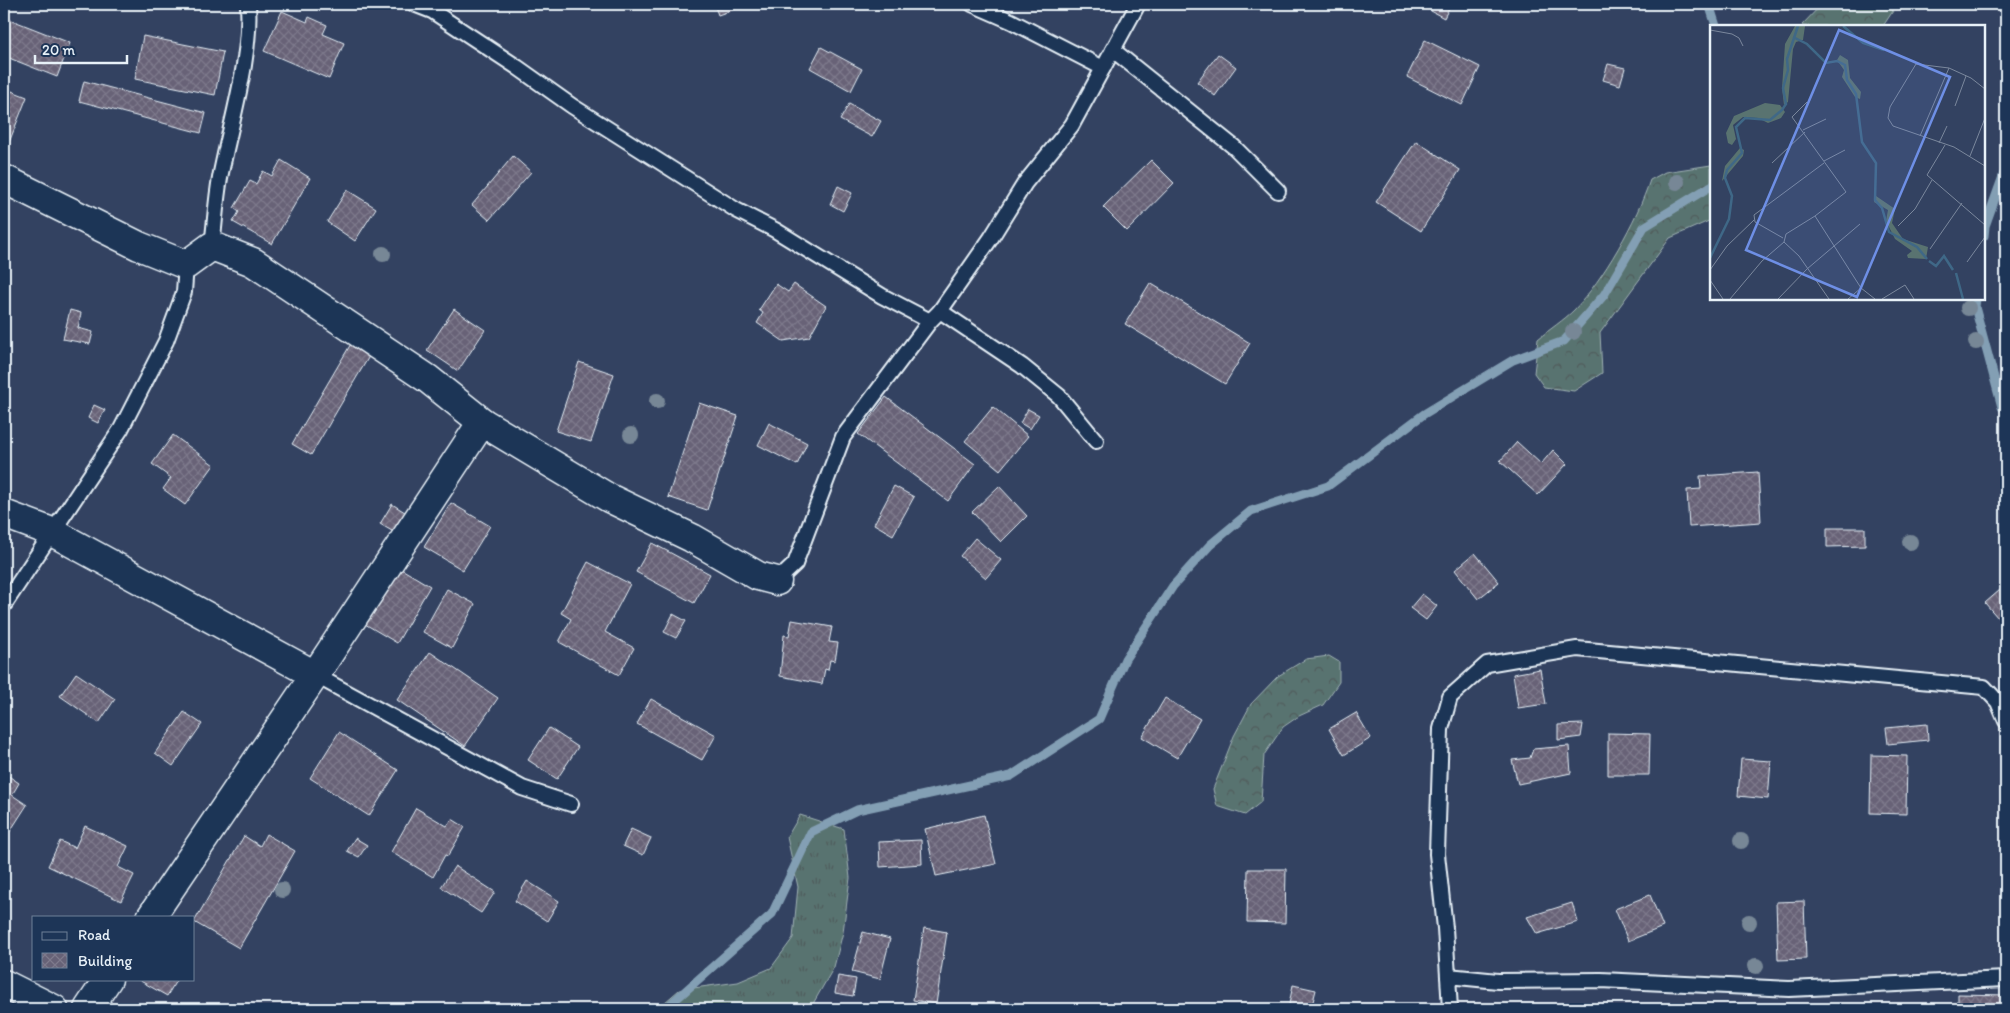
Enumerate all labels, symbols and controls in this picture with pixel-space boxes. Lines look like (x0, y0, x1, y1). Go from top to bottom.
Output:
inset map (1710, 25, 1985, 300)
scale bar (35, 32, 128, 64)
text: 20 m (42, 41, 76, 59)
legend (32, 916, 195, 980)
text: Road (78, 926, 111, 944)
text: Building (78, 952, 132, 970)

